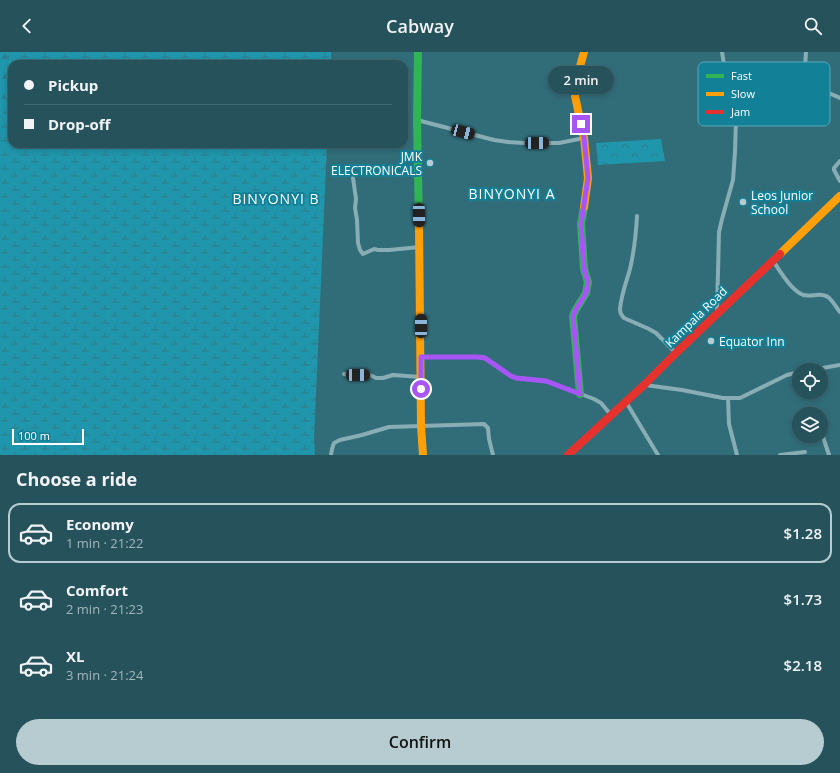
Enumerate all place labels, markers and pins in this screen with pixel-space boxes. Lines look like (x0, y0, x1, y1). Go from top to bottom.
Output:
place label: JMK ELECTRONICALS (331, 148, 423, 179)
marker: JMK ELECTRONICALS (425, 158, 435, 168)
place label: Leos Junior School (751, 187, 813, 218)
marker: Leos Junior School (738, 197, 748, 207)
place label: Equator Inn (719, 333, 785, 350)
marker: Equator Inn (706, 336, 716, 346)

